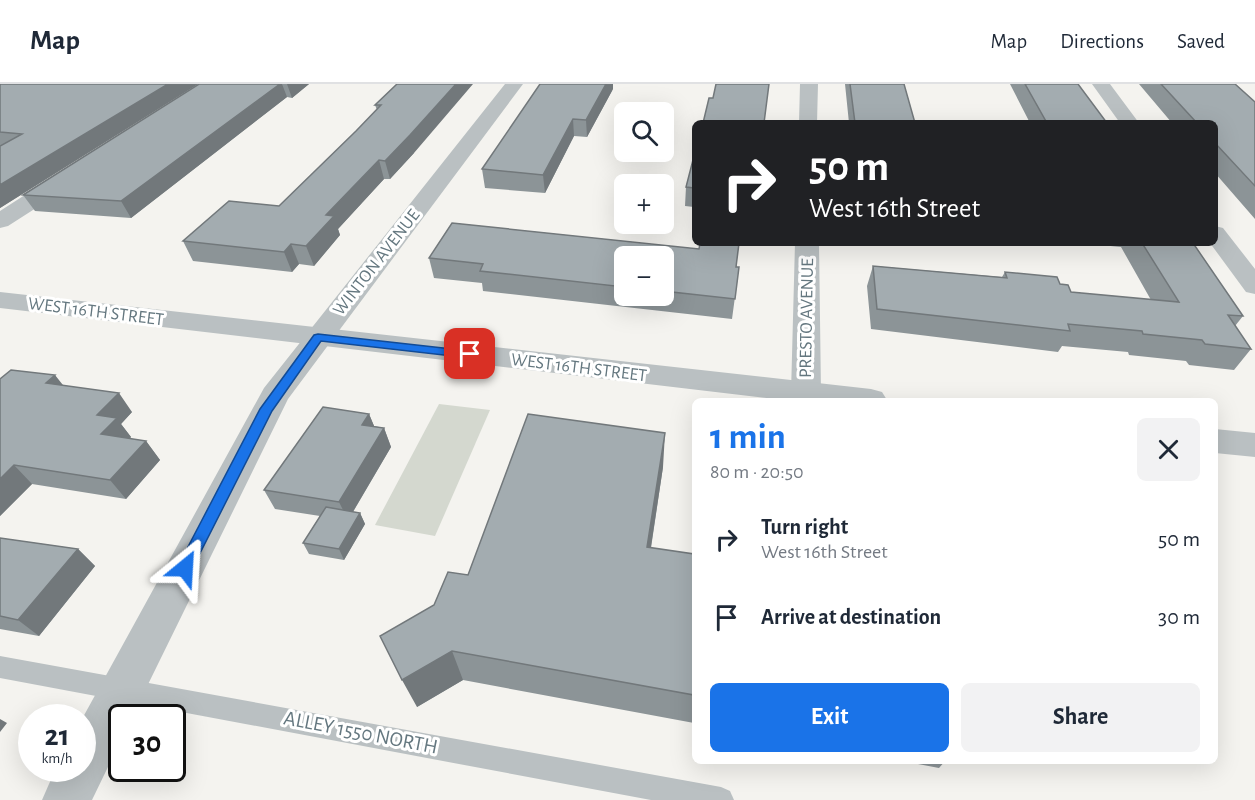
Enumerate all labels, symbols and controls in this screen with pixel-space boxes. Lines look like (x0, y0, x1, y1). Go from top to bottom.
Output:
text: Map (30, 27, 80, 55)
text: Map (991, 31, 1027, 52)
text: Directions (1060, 31, 1144, 52)
text: Saved (1177, 31, 1225, 52)
map controls (614, 102, 674, 306)
button: search (614, 102, 674, 162)
icon: right (710, 144, 788, 222)
text: 50 m (809, 146, 889, 188)
button: + (614, 174, 674, 234)
text: West 16th Street (809, 195, 980, 222)
street label: WINTON AVENUE (330, 206, 424, 319)
button: − (614, 246, 674, 306)
street label: PRESTO AVENUE (797, 258, 817, 378)
street label: WEST 16TH STREET (27, 295, 165, 329)
pin (444, 328, 495, 379)
icon: arrive (453, 337, 486, 370)
street label: WEST 16TH STREET (510, 351, 648, 385)
button: close (1137, 418, 1200, 481)
text: 1 min (710, 419, 786, 455)
text: 80 m · 20:50 (710, 462, 804, 482)
text: Turn right (761, 516, 848, 538)
icon: right (710, 523, 743, 556)
text: 50 m (1158, 528, 1200, 550)
position arrow (153, 536, 217, 600)
text: West 16th Street (761, 542, 888, 562)
icon: arrive (710, 601, 743, 634)
text: Arrive at destination (761, 606, 941, 628)
text: 30 m (1158, 606, 1200, 628)
button: Exit (710, 683, 949, 752)
button: Share (961, 683, 1200, 752)
speed limit sign: 30 (108, 704, 186, 782)
street label: ALLEY 1550 NORTH (282, 707, 440, 758)
text: 21 (45, 721, 69, 751)
text: km/h (42, 751, 72, 766)

